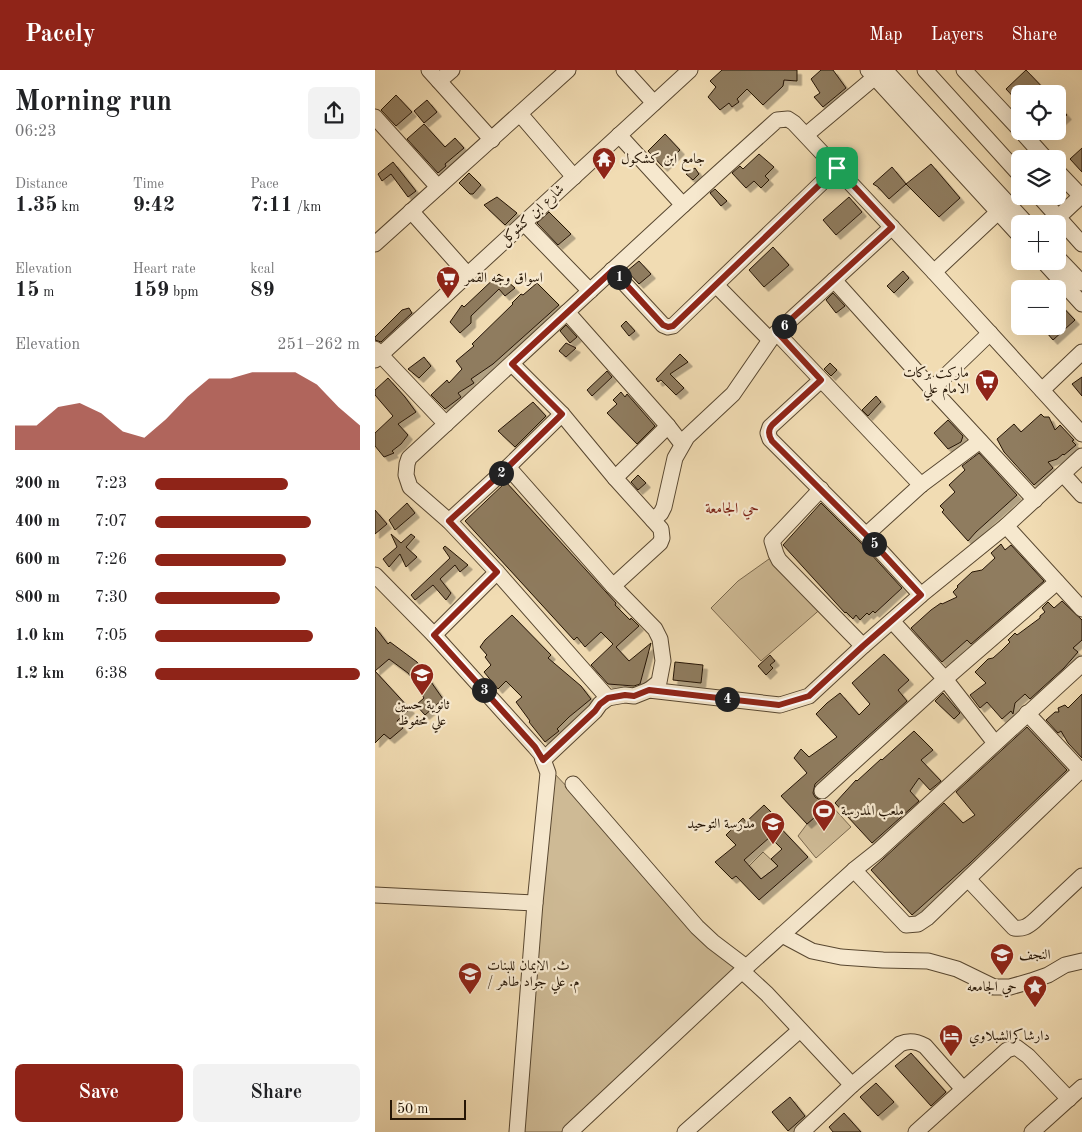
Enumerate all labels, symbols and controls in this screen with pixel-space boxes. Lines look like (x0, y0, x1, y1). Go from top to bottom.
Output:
text: Pacely (25, 23, 96, 47)
text: Map (869, 26, 903, 44)
text: Layers (931, 26, 983, 44)
text: Share (1011, 26, 1057, 44)
map controls (1011, 85, 1066, 335)
button: locate (1011, 85, 1066, 140)
button: share (308, 87, 360, 139)
text: Morning run (15, 89, 172, 117)
text: 06:23 (15, 124, 57, 140)
temple icon: جامع ابن كشكول (591, 146, 617, 180)
pin (816, 147, 858, 189)
button: layers (1011, 150, 1066, 205)
place label: جامع ابن كشكول (621, 151, 705, 172)
icon: arrive (823, 154, 851, 182)
text: Distance (15, 177, 68, 191)
text: Time (133, 177, 164, 191)
text: Pace (250, 177, 279, 191)
street label: شارع ابن كشوكل (496, 181, 570, 251)
text: 1.35 (15, 195, 57, 216)
text: 9:42 (133, 195, 175, 216)
text: 7:11 (250, 195, 293, 216)
text: km (57, 200, 80, 214)
text: /km (293, 200, 321, 214)
button: + (1011, 215, 1066, 270)
text: Elevation (15, 262, 72, 276)
text: Heart rate (133, 262, 196, 276)
text: kcal (250, 262, 274, 276)
pin: 1 (607, 264, 631, 290)
supermarket icon: اسواق وجه القمر (435, 265, 461, 299)
text: 1 (615, 270, 624, 284)
place label: اسواق وجه القمر (463, 271, 543, 286)
text: 15 (15, 280, 39, 301)
text: 159 (133, 280, 169, 301)
text: 89 (250, 280, 275, 301)
button: − (1011, 280, 1066, 335)
text: m (39, 285, 54, 299)
text: bpm (169, 285, 199, 299)
pin: 6 (771, 314, 797, 338)
text: 6 (780, 319, 789, 333)
text: Elevation (15, 337, 80, 353)
text: 251–262 m (277, 337, 360, 353)
place label: ماركت بركات الامام علي (903, 365, 969, 401)
supermarket icon: ماركت بركات الامام علي (974, 368, 1000, 402)
pin: 2 (489, 460, 513, 486)
text: 2 (497, 466, 506, 480)
text: 200 m (15, 476, 60, 492)
text: 7:23 (95, 476, 127, 492)
district label: حي الجامعة (705, 502, 759, 520)
text: 400 m (15, 514, 60, 530)
text: 7:07 (95, 514, 127, 530)
pin: 5 (861, 532, 887, 556)
text: 5 (870, 537, 879, 551)
text: 600 m (15, 552, 60, 568)
text: 7:26 (95, 552, 127, 568)
text: 800 m (15, 590, 60, 606)
text: 7:30 (95, 590, 127, 606)
text: 1.0 km (15, 628, 64, 644)
text: 7:05 (95, 628, 127, 644)
school or university icon: ثانوية حسين علي محفوظ (409, 662, 435, 696)
text: 1.2 km (15, 666, 64, 682)
text: 6:38 (95, 666, 127, 682)
pin: 3 (471, 678, 497, 702)
text: 3 (480, 683, 489, 697)
pin: 4 (715, 686, 739, 712)
text: 4 (723, 692, 732, 706)
place label: ثانوية حسين علي محفوظ (395, 698, 450, 733)
sports icon: ملعب المدرسة (811, 798, 837, 832)
place label: ملعب المدرسة (841, 804, 904, 820)
school or university icon: مدرسة التوحيد (760, 811, 786, 845)
place label: مدرسة التوحيد (687, 817, 755, 832)
school or university icon: النجف (989, 942, 1015, 976)
place label: النجف (1019, 948, 1051, 962)
place label: ث. الايمان للبنات / م. علي جواد طاهر (487, 959, 580, 994)
school or university icon: ث. الايمان للبنات / م. علي جواد طاهر (457, 961, 483, 995)
place icon: حي الجامعه (1022, 974, 1048, 1008)
place label: حي الجامعه (967, 980, 1017, 998)
hotel icon: دارشاكرالشبلاوي (938, 1023, 964, 1057)
place label: دارشاكرالشبلاوي (969, 1028, 1050, 1047)
button: Save (15, 1064, 183, 1122)
button: Share (193, 1064, 360, 1122)
scale bar (390, 1097, 466, 1120)
text: 50 m (397, 1102, 428, 1116)

